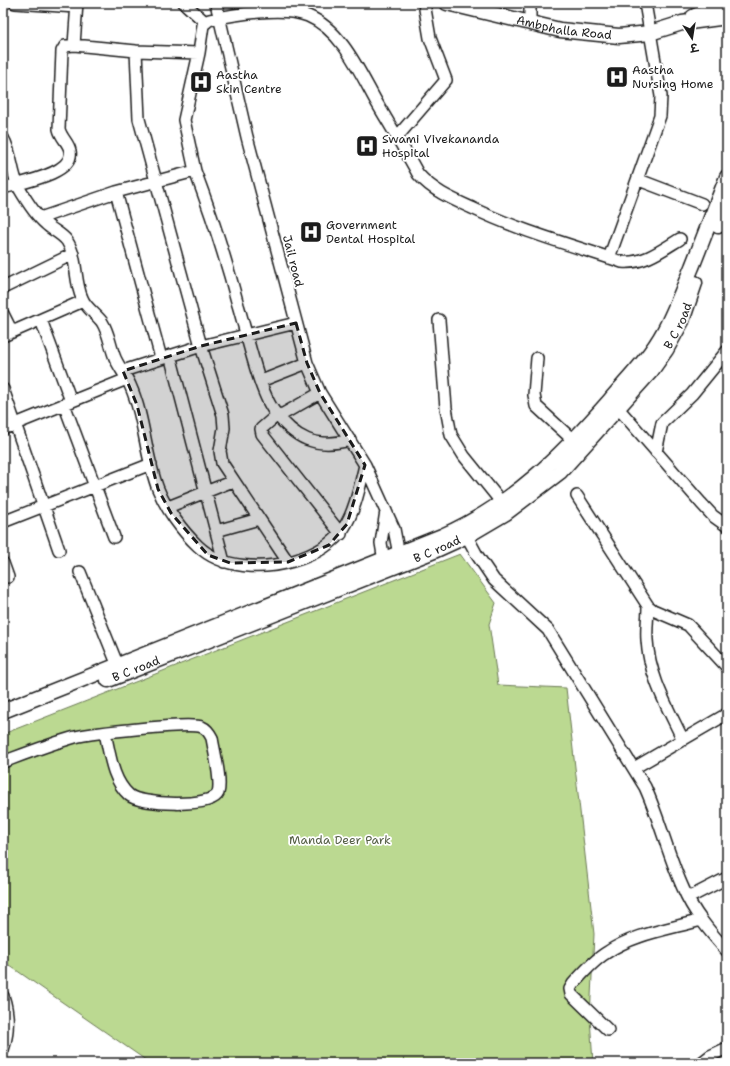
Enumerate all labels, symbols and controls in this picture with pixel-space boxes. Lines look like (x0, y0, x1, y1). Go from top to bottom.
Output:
street label: Ambphalla Road (515, 12, 613, 43)
north arrow (672, 18, 712, 58)
text: उ (687, 39, 700, 56)
place label: Aastha Nursing Home (632, 62, 714, 92)
hospital icon: Aastha Nursing Home (604, 64, 630, 90)
place label: Aastha Skin Centre (216, 67, 282, 97)
hospital icon: Aastha Skin Centre (188, 69, 214, 95)
place label: Swami Vivekananda Hospital (382, 131, 500, 161)
hospital icon: Swami Vivekananda Hospital (354, 133, 380, 159)
place label: Government Dental Hospital (326, 217, 416, 247)
hospital icon: Government Dental Hospital (298, 219, 324, 245)
street label: Jail road (279, 233, 307, 289)
street label: B C road (660, 300, 696, 352)
street label: B C road (411, 532, 463, 566)
street label: B C road (110, 652, 162, 686)
park label: Manda Deer Park (289, 832, 391, 848)

